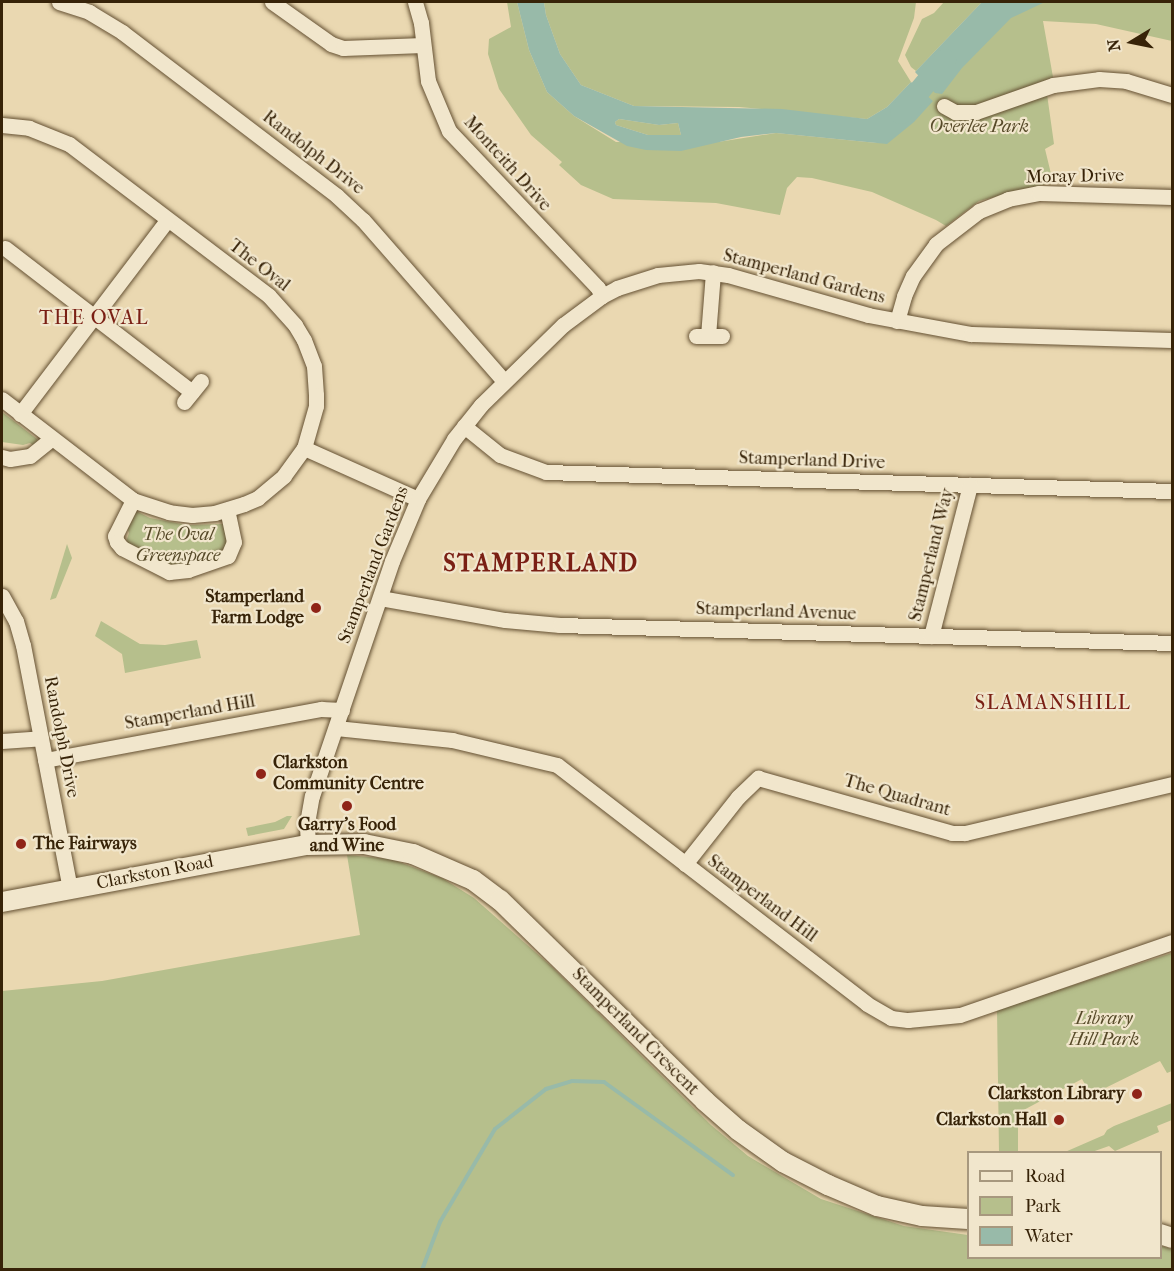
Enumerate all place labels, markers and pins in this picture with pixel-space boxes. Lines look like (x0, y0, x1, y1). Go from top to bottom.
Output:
place label: Stamperland Farm Lodge (205, 587, 304, 630)
marker: Stamperland Farm Lodge (309, 601, 323, 615)
place label: Clarkston Community Centre (273, 753, 424, 795)
marker: Clarkston Community Centre (254, 767, 268, 781)
marker: Garry's Food and Wine (340, 799, 354, 813)
place label: Garry's Food and Wine (298, 815, 396, 858)
place label: The Fairways (33, 833, 137, 855)
marker: The Fairways (14, 837, 28, 851)
place label: Clarkston Library (988, 1083, 1125, 1105)
marker: Clarkston Library (1130, 1087, 1144, 1101)
place label: Clarkston Hall (936, 1109, 1047, 1131)
marker: Clarkston Hall (1052, 1113, 1066, 1127)

